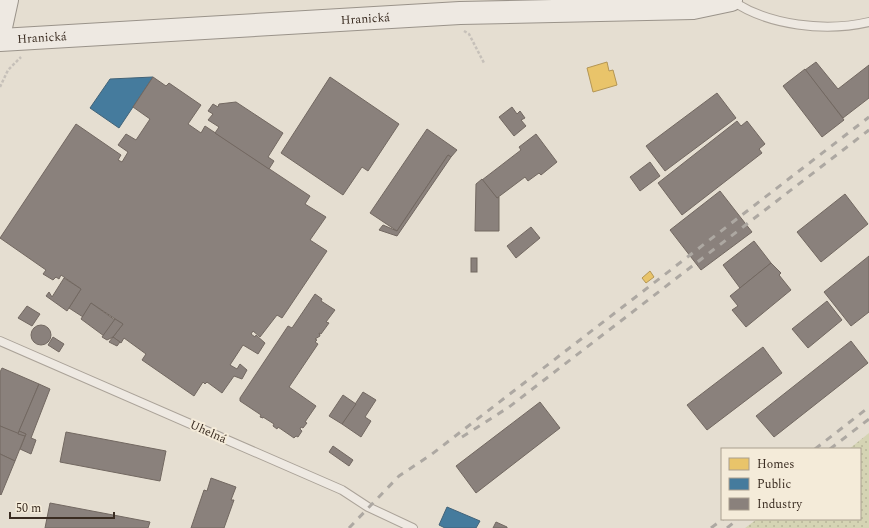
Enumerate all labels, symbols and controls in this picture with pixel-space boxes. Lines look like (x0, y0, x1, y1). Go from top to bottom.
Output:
street label: Hranická (340, 8, 391, 29)
street label: Hranická (17, 27, 67, 48)
street label: Uhelná (186, 415, 230, 449)
legend (721, 448, 861, 520)
text: Homes (757, 455, 795, 474)
text: Public (757, 475, 791, 494)
scale bar (10, 494, 114, 520)
text: Industry (757, 495, 803, 514)
text: 50 m (16, 499, 41, 518)

